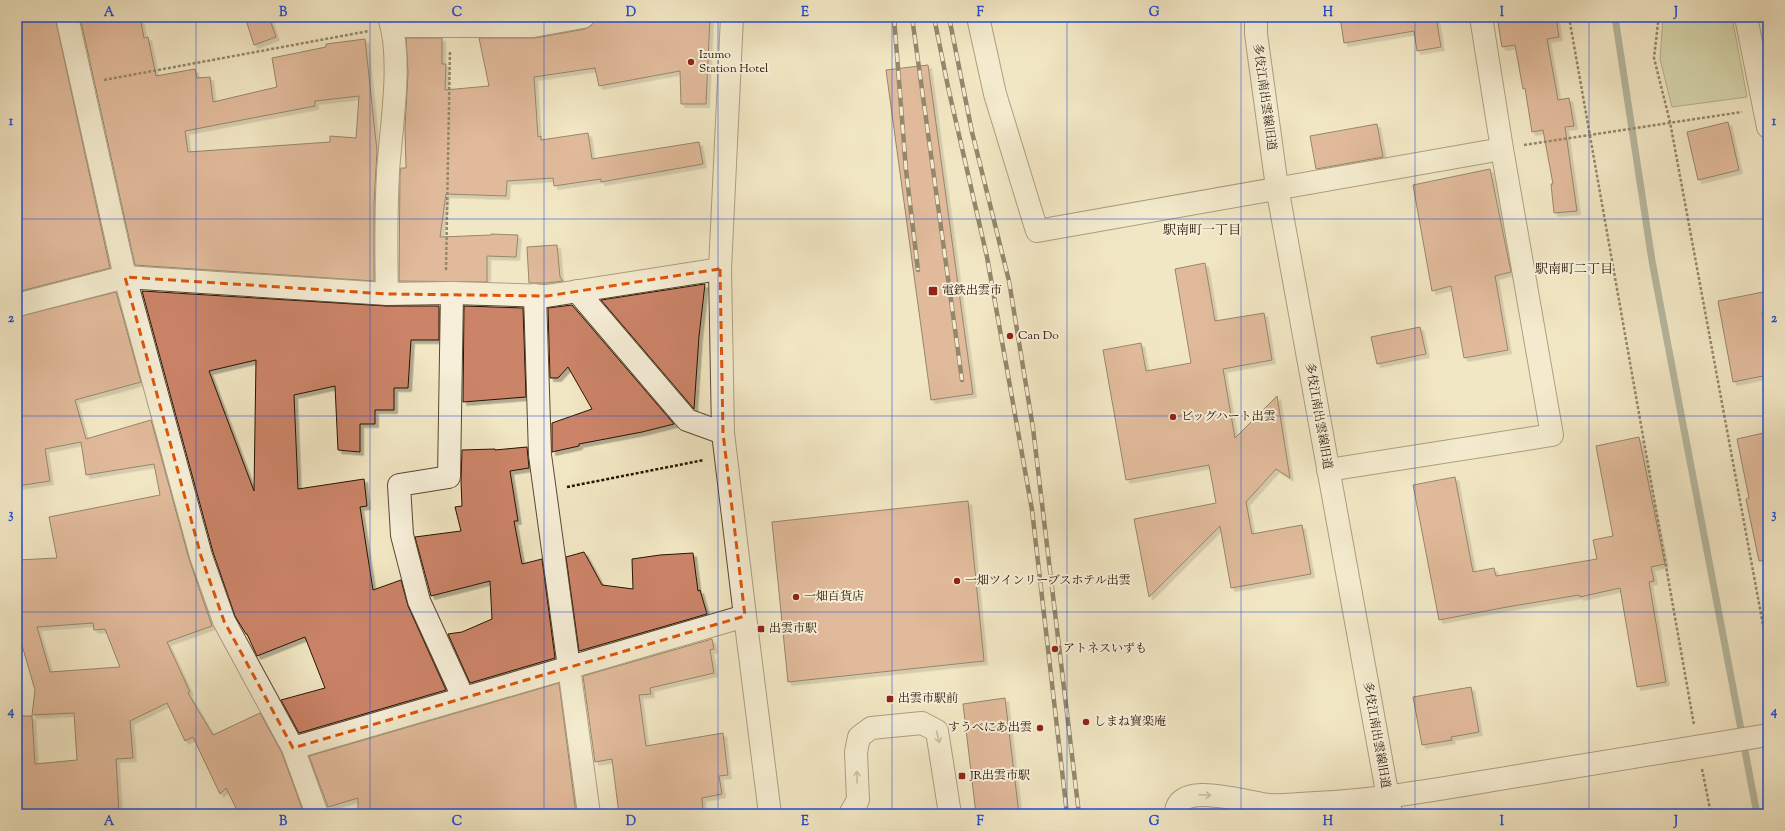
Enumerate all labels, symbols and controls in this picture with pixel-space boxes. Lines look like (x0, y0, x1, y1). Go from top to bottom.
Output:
text: A (104, 4, 115, 22)
text: B (279, 4, 288, 22)
text: C (452, 4, 462, 22)
text: D (626, 4, 636, 22)
text: E (801, 4, 809, 22)
text: F (976, 4, 984, 22)
text: G (1149, 4, 1160, 22)
text: H (1323, 4, 1334, 22)
text: I (1500, 4, 1505, 22)
text: J (1673, 4, 1678, 22)
street label: 多伎江南出雲線旧道 (1248, 42, 1280, 152)
place label: Izumo Station Hotel (699, 46, 769, 78)
marker: Izumo Station Hotel (686, 57, 696, 67)
text: 1 (9, 113, 14, 131)
text: 1 (1772, 113, 1777, 131)
district label: 駅南町一丁目 (1163, 222, 1241, 240)
district label: 駅南町二丁目 (1535, 261, 1613, 279)
place label: 電鉄出雲市 (942, 282, 1002, 300)
marker: 電鉄出雲市 (927, 285, 939, 297)
text: 2 (8, 310, 15, 328)
text: 2 (1771, 310, 1778, 328)
place label: Can Do (1018, 327, 1059, 345)
marker: Can Do (1005, 331, 1015, 341)
street label: 多伎江南出雲線旧道 (1300, 361, 1336, 471)
place label: ビッグハート出雲 (1181, 408, 1276, 426)
marker: ビッグハート出雲 (1168, 412, 1178, 422)
text: 3 (8, 506, 14, 524)
text: 3 (1771, 506, 1777, 524)
place label: 一畑ツインリーブスホテル出雲 (965, 572, 1131, 590)
marker: 一畑ツインリーブスホテル出雲 (952, 576, 962, 586)
place label: 一畑百貨店 (804, 588, 864, 606)
marker: 一畑百貨店 (791, 592, 801, 602)
place label: 出雲市駅 (769, 620, 817, 638)
marker: 出雲市駅 (756, 624, 766, 634)
place label: アトネスいずも (1063, 640, 1147, 658)
marker: アトネスいずも (1050, 644, 1060, 654)
street label: 多伎江南出雲線旧道 (1358, 680, 1394, 790)
place label: 出雲市駅前 (898, 690, 958, 708)
marker: 出雲市駅前 (885, 694, 895, 704)
text: 4 (7, 703, 15, 721)
text: 4 (1770, 703, 1778, 721)
place label: しまね寶楽庵 (1094, 713, 1166, 731)
marker: しまね寶楽庵 (1081, 717, 1091, 727)
place label: すうべにあ出雲 (948, 719, 1032, 737)
marker: すうべにあ出雲 (1035, 723, 1045, 733)
one-way arrow (935, 731, 943, 744)
place label: JR出雲市駅 (969, 767, 1030, 785)
one-way arrow (853, 771, 861, 784)
marker: JR出雲市駅 (957, 771, 967, 781)
one-way arrow (1198, 792, 1211, 799)
text: A (104, 813, 115, 831)
text: B (279, 813, 288, 831)
text: C (452, 813, 462, 831)
text: D (626, 813, 636, 831)
text: E (801, 813, 809, 831)
text: F (976, 813, 984, 831)
text: G (1149, 813, 1160, 831)
text: H (1323, 813, 1334, 831)
text: I (1500, 813, 1505, 831)
text: J (1673, 813, 1678, 831)

